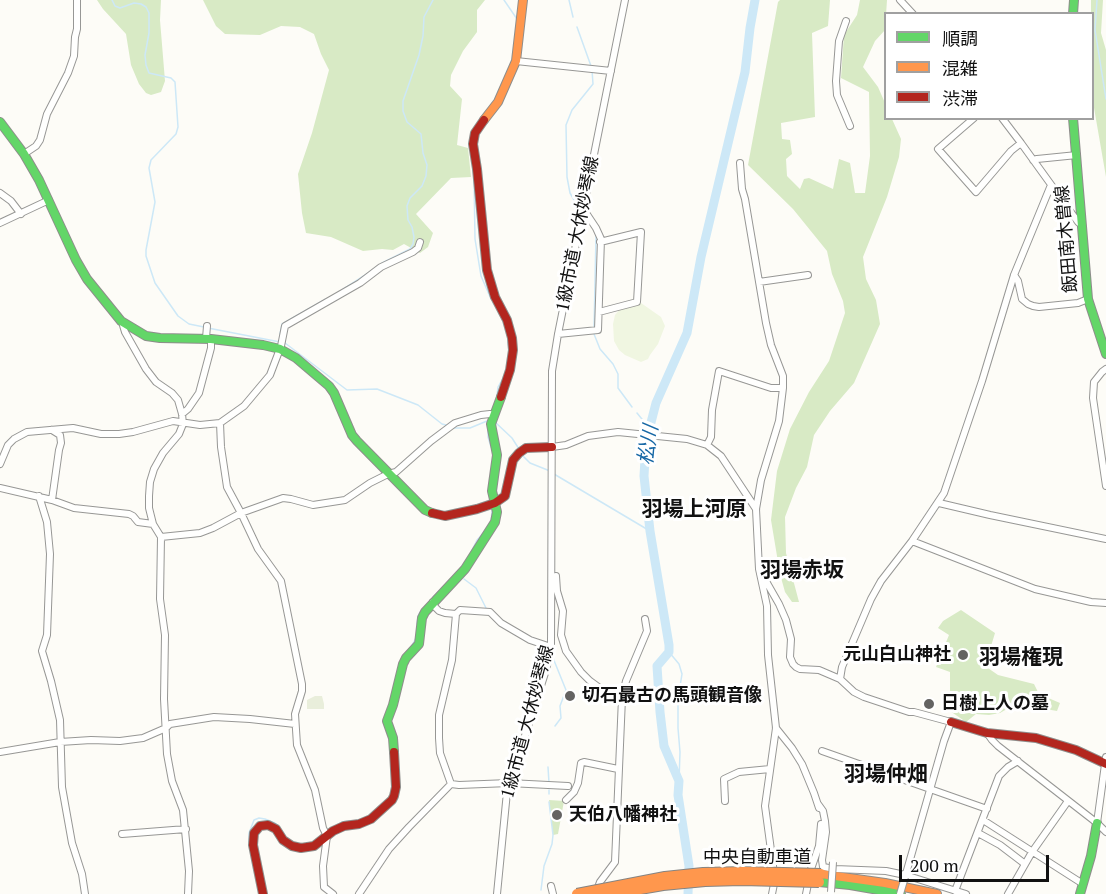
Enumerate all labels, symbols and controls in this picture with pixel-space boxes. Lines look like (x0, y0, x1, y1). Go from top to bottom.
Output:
legend (884, 12, 1094, 120)
text: 順調 (942, 26, 978, 50)
text: 混雑 (942, 56, 978, 80)
text: 渋滞 (942, 86, 978, 110)
street label: 1級市道 大休妙琴線 (552, 154, 604, 314)
street label: 飯田南木曽線 (1052, 184, 1082, 294)
water label: 松川 (634, 423, 664, 467)
district label: 羽場上河原 (642, 497, 746, 523)
district label: 羽場赤坂 (760, 558, 844, 584)
street label: 1級市道 大休妙琴線 (497, 643, 559, 801)
place label: 元山白山神社 (843, 644, 951, 666)
district label: 羽場権現 (979, 645, 1063, 671)
marker: 元山白山神社 (956, 648, 970, 662)
place label: 切石最古の馬頭観音像 (582, 685, 762, 707)
marker: 切石最古の馬頭観音像 (563, 689, 577, 703)
place label: 日樹上人の墓 (941, 693, 1049, 715)
marker: 日樹上人の墓 (922, 697, 936, 711)
district label: 羽場仲畑 (844, 762, 928, 788)
place label: 天伯八幡神社 (569, 804, 677, 826)
marker: 天伯八幡神社 (550, 808, 564, 822)
scale bar (902, 843, 1052, 881)
street label: 中央自動車道 (703, 847, 811, 869)
text: 200 m (910, 853, 959, 877)

